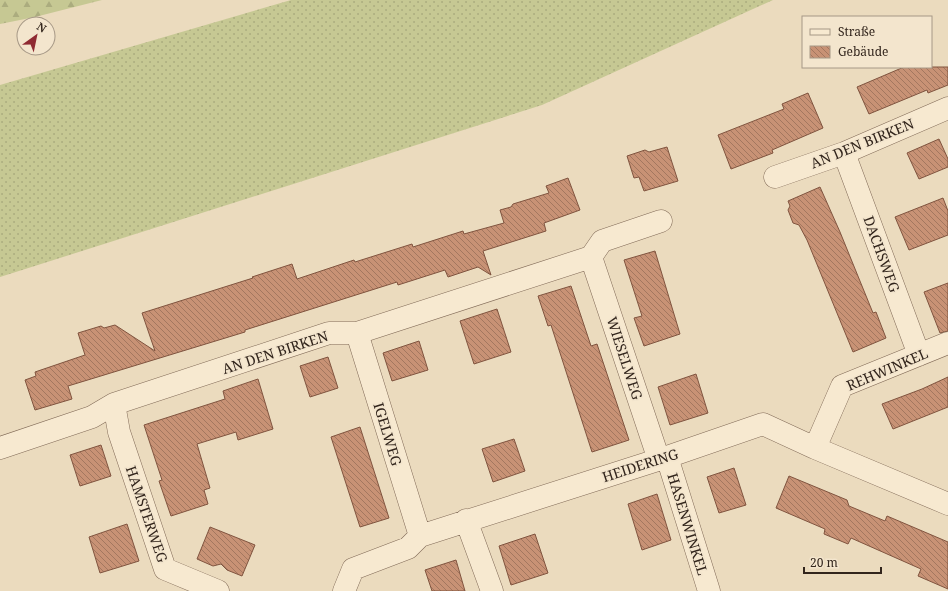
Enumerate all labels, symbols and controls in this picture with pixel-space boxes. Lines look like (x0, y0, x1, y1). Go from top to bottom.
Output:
north arrow (16, 16, 56, 56)
legend (802, 16, 932, 68)
text: N (34, 19, 50, 36)
text: Straße (838, 23, 875, 40)
text: Gebäude (838, 43, 889, 60)
street label: AN DEN BIRKEN (807, 113, 917, 172)
street label: DACHSWEG (859, 213, 905, 295)
street label: WIESELWEG (603, 314, 647, 402)
street label: AN DEN BIRKEN (220, 326, 331, 378)
street label: REHWINKEL (843, 343, 931, 395)
street label: IGELWEG (369, 400, 407, 468)
street label: HEIDERING (600, 444, 680, 486)
street label: HAMSTERWEG (122, 463, 172, 565)
street label: HASENWINKEL (663, 471, 713, 578)
scale bar (804, 549, 881, 575)
text: 20 m (810, 554, 838, 571)

